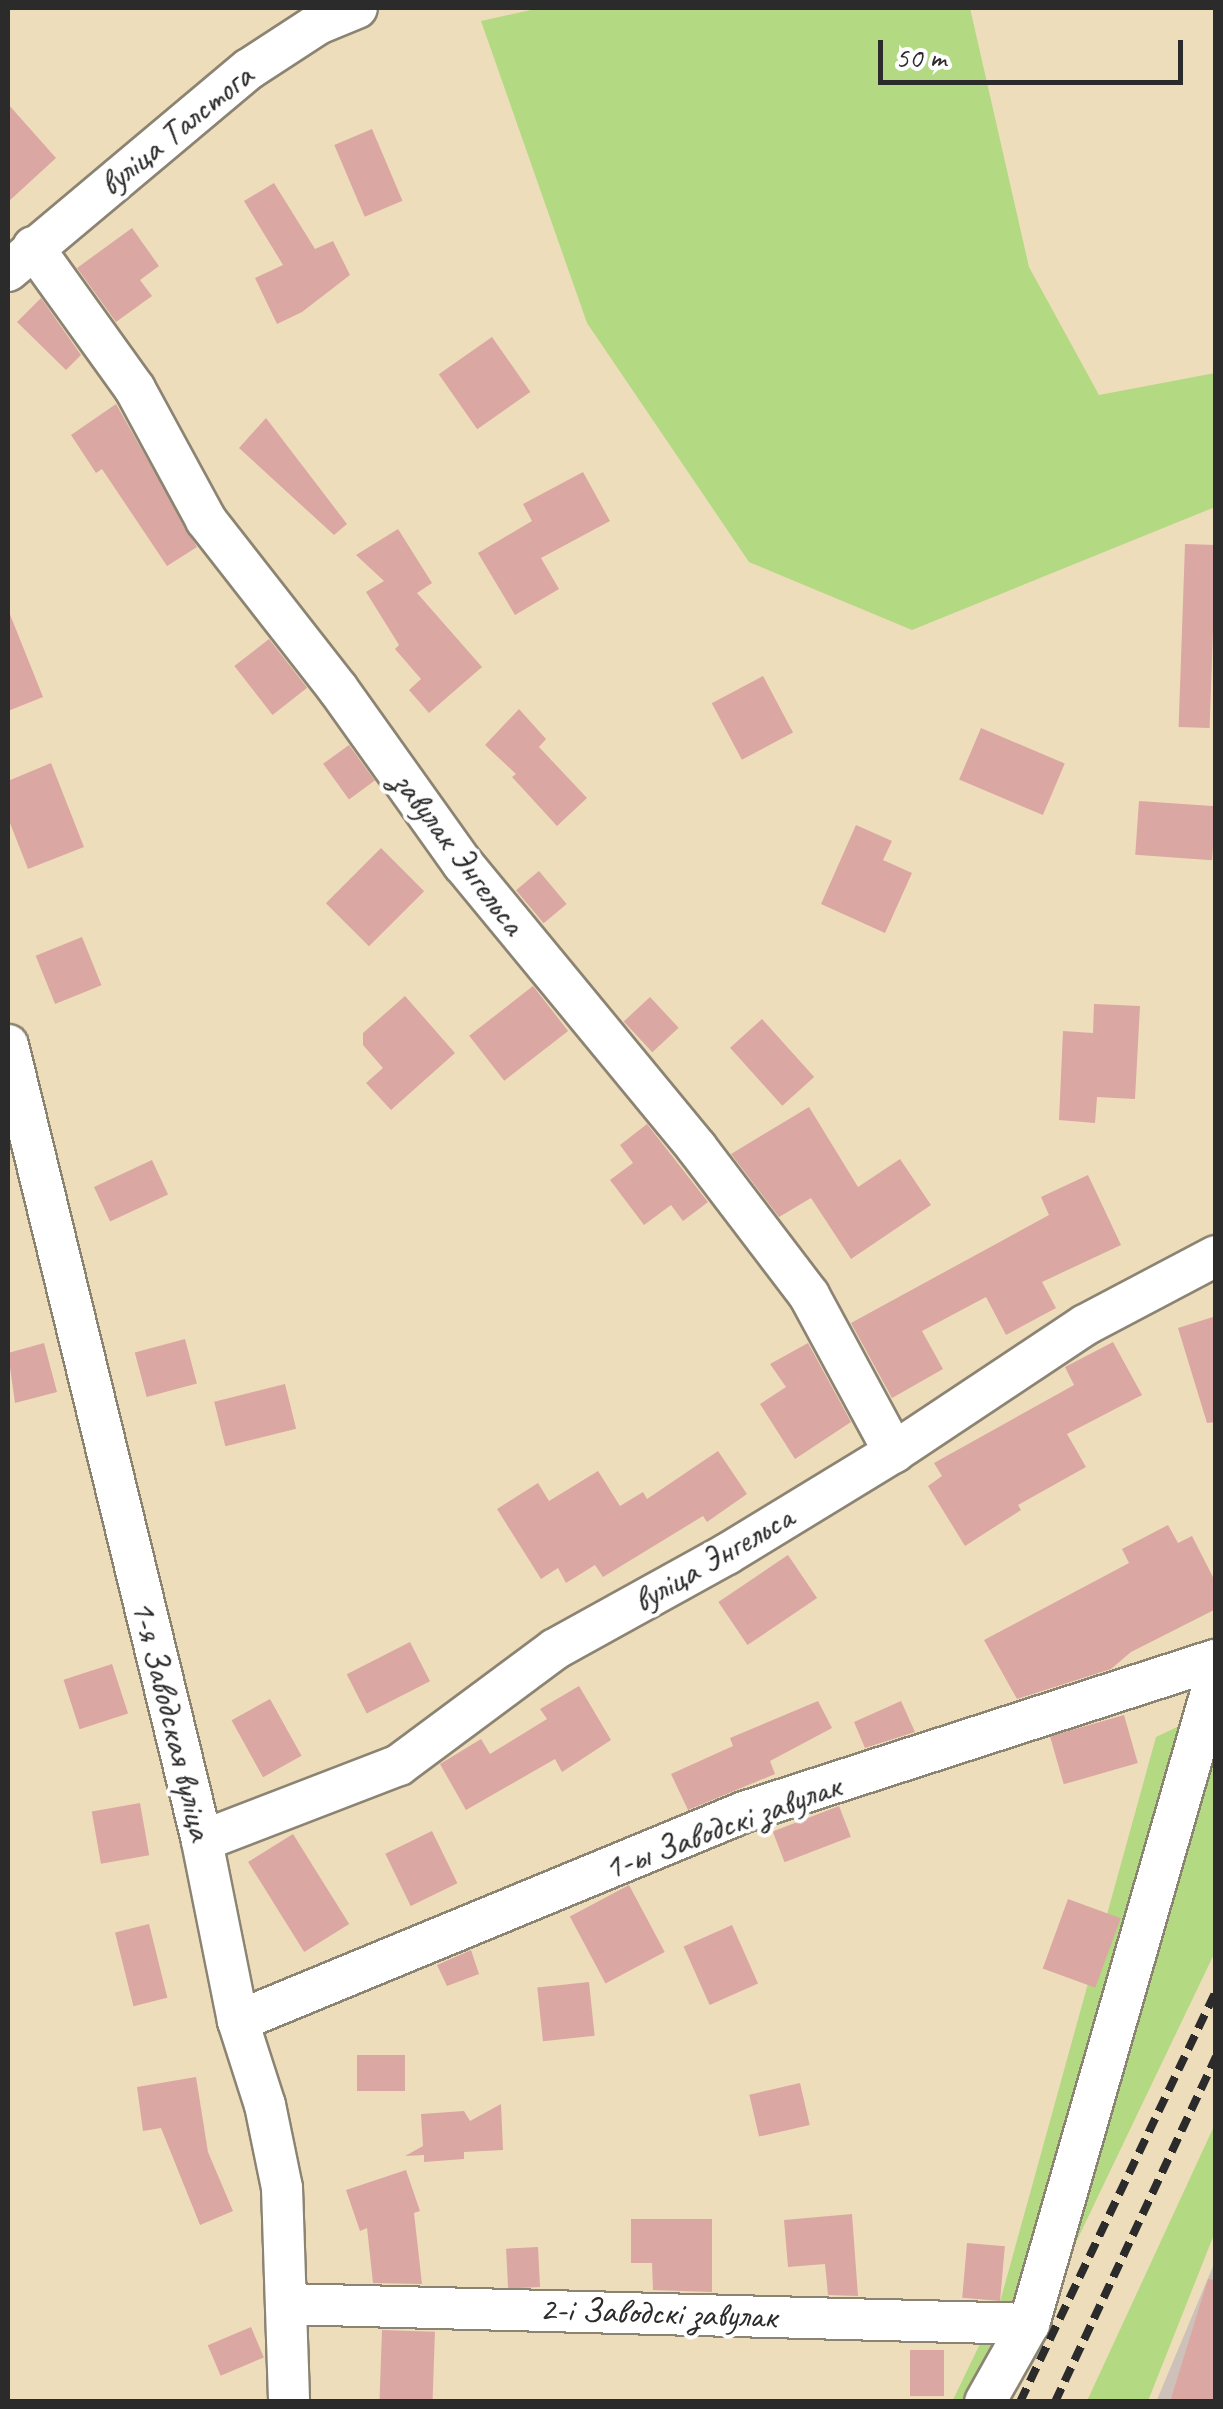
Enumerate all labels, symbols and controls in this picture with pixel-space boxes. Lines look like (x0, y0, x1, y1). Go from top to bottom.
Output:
scale bar (883, 20, 1188, 82)
text: 50 m (895, 38, 946, 76)
street label: вуліца Талстога (90, 55, 262, 205)
street label: завулак Энгельса (383, 762, 535, 944)
street label: вуліца Энгельса (625, 1496, 801, 1622)
street label: 1-я Заводская вуліца (122, 1595, 222, 1845)
street label: 1-ы Заводскі завулак (598, 1765, 846, 1889)
street label: 2-і Заводскі завулак (539, 2288, 777, 2338)

